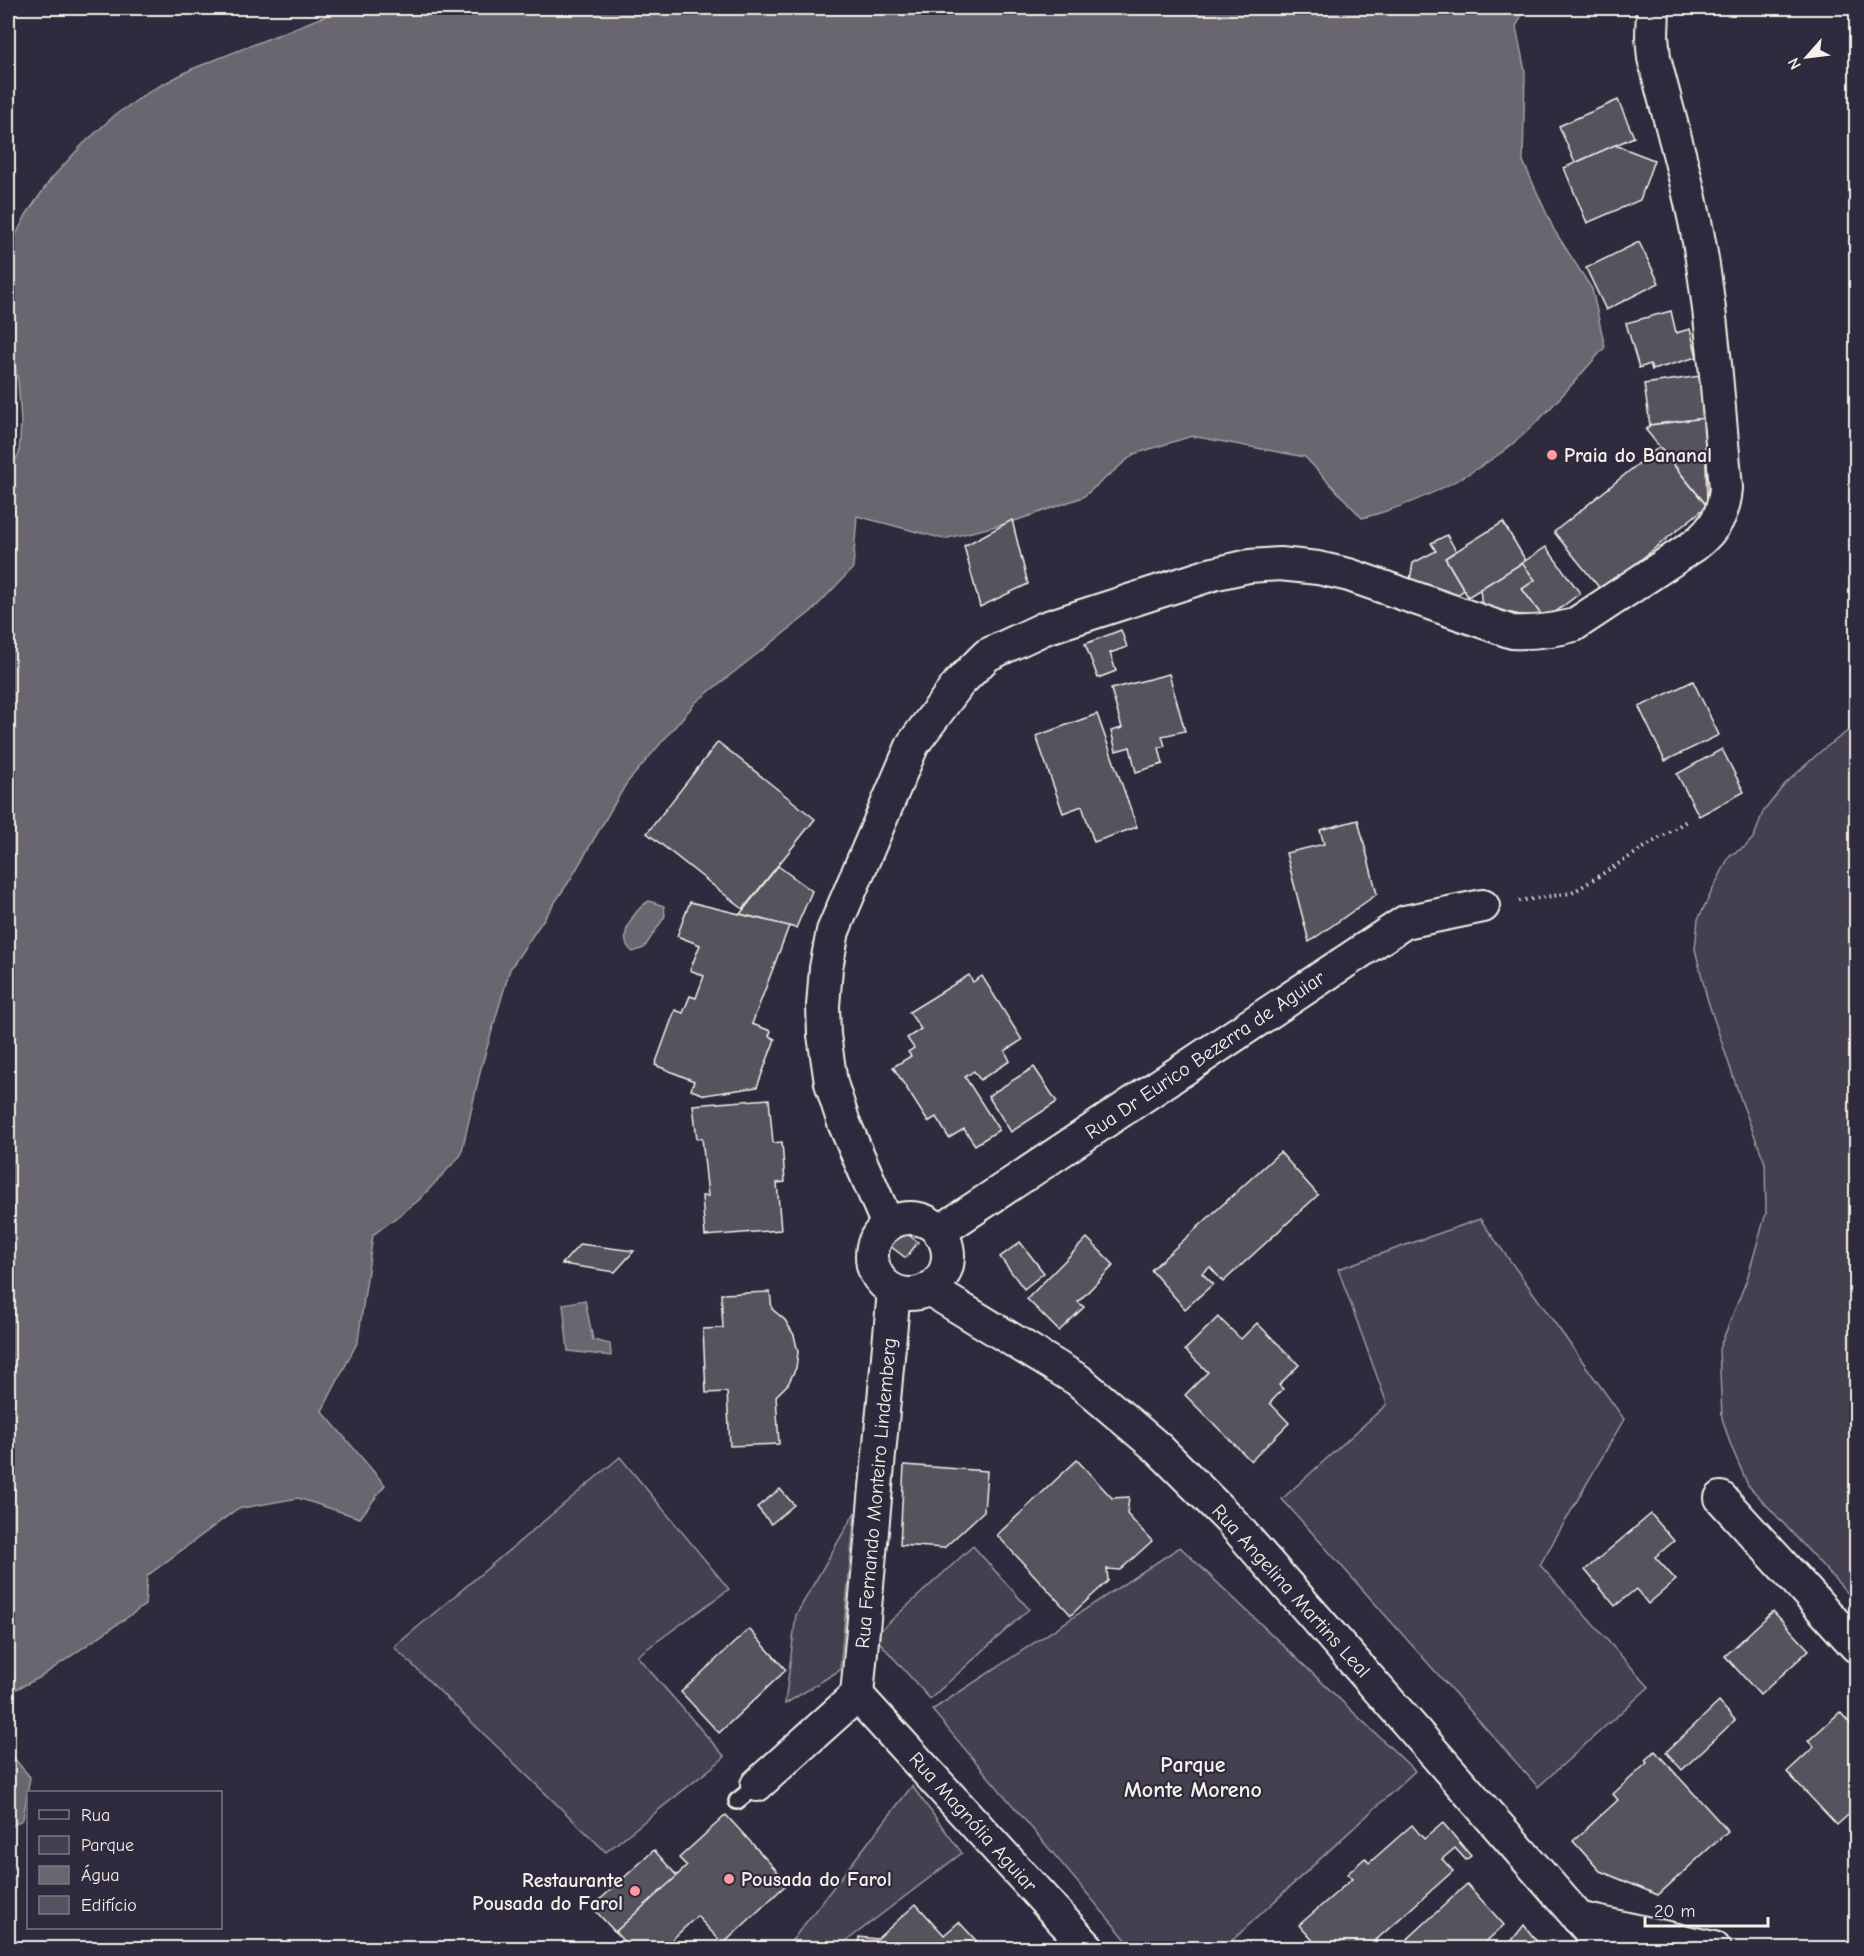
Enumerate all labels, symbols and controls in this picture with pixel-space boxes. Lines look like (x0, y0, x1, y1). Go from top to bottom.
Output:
north arrow (1777, 27, 1837, 87)
text: N (1784, 55, 1805, 72)
place label: Praia do Bananal (1564, 444, 1712, 467)
marker: Praia do Bananal (1545, 448, 1559, 462)
street label: Rua Dr Eurico Bezerra de Aguiar (1081, 966, 1329, 1144)
street label: Rua Fernando Monteiro Lindemberg (851, 1336, 901, 1650)
street label: Rua Angelina Martins Leal (1207, 1500, 1375, 1682)
street label: Rua Magnólia Aguiar (904, 1748, 1042, 1896)
district label: Parque Monte Moreno (1124, 1752, 1262, 1803)
legend (27, 1791, 222, 1929)
text: Rua (81, 1805, 110, 1826)
text: Parque (81, 1835, 134, 1856)
text: Água (81, 1864, 119, 1886)
place label: Pousada do Farol (741, 1868, 892, 1891)
place label: Restaurante Pousada do Farol (472, 1869, 623, 1915)
marker: Pousada do Farol (722, 1872, 736, 1886)
marker: Restaurante Pousada do Farol (628, 1884, 642, 1898)
scale bar (1645, 1890, 1768, 1928)
text: Edifício (81, 1895, 137, 1916)
text: 20 m (1654, 1901, 1695, 1922)

